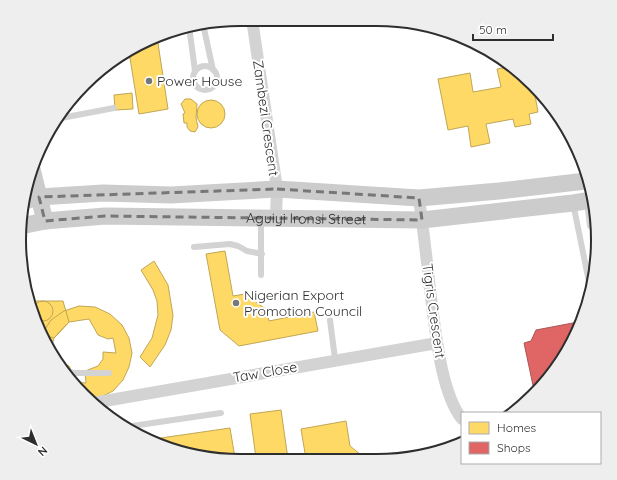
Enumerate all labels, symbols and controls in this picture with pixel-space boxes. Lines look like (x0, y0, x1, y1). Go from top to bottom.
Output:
scale bar (473, 16, 553, 42)
text: 50 m (479, 22, 507, 37)
street label: Zambezi Crescent (249, 59, 283, 177)
place label: Power House (157, 72, 242, 90)
marker: Power House (144, 76, 154, 86)
street label: Aguiyi Ironsi Street (246, 209, 367, 228)
street label: Tigris Crescent (418, 262, 450, 360)
place label: Nigerian Export Promotion Council (244, 286, 362, 320)
marker: Nigerian Export Promotion Council (231, 298, 241, 308)
street label: Taw Close (231, 357, 299, 387)
legend (461, 412, 601, 464)
text: Homes (497, 420, 537, 435)
north arrow (16, 424, 56, 464)
text: Shops (497, 440, 531, 455)
text: N (35, 443, 51, 459)

